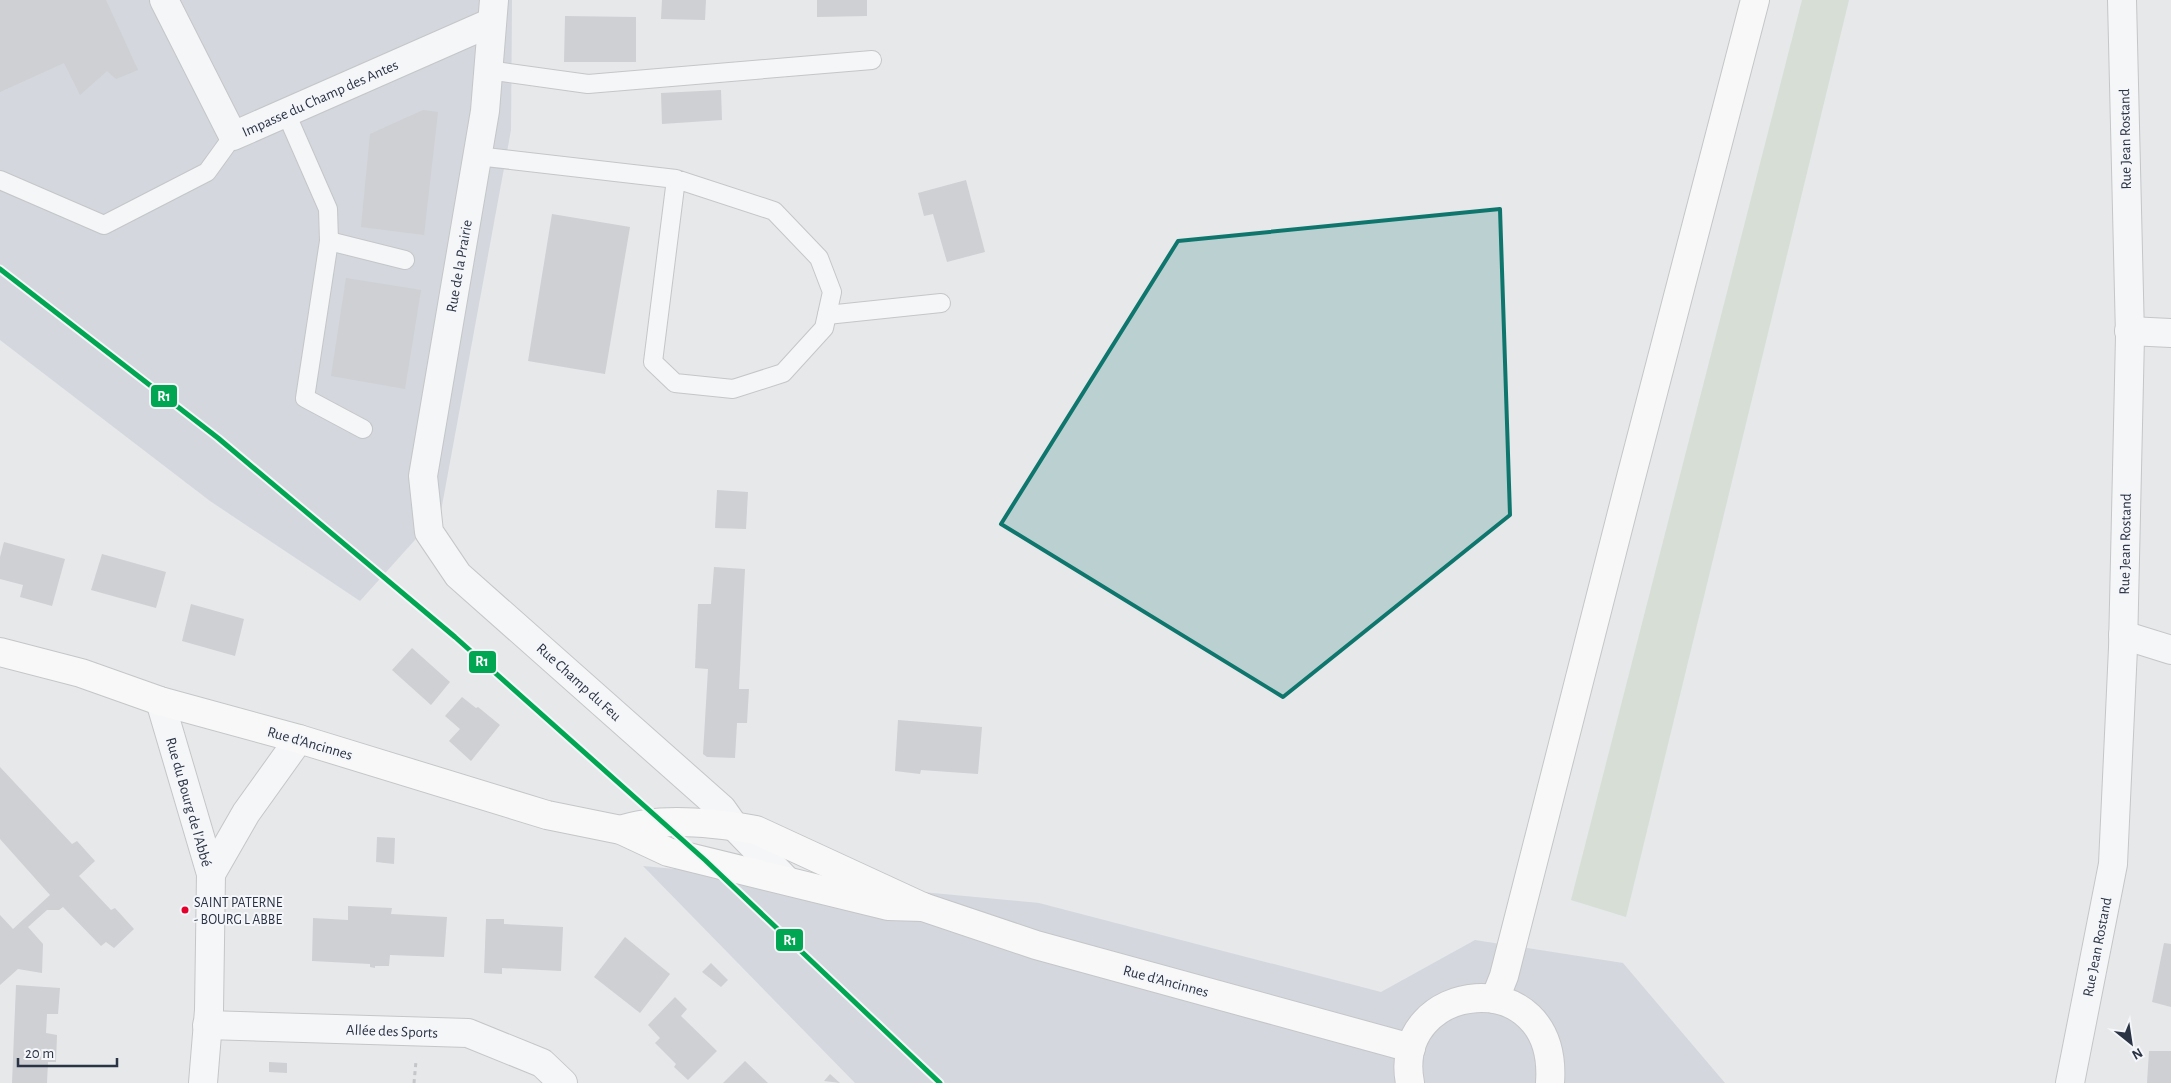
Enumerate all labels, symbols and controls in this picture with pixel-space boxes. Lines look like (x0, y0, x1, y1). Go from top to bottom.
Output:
street label: Impasse du Champ des Antes (240, 57, 401, 140)
street label: Rue Jean Rostand (2117, 88, 2134, 190)
street label: Rue de la Prairie (444, 219, 475, 313)
line badge: R1 (150, 384, 178, 408)
text: R1 (157, 390, 171, 404)
street label: Rue Jean Rostand (2117, 493, 2134, 595)
street label: Rue Champ du Feu (534, 641, 624, 724)
line badge: R1 (468, 650, 497, 674)
text: R1 (475, 655, 489, 669)
street label: Rue d'Ancinnes (266, 724, 354, 763)
street label: Rue du Bourg de l'Abbé (163, 736, 214, 869)
place label: SAINT PATERNE - BOURG L ABBE (194, 896, 283, 927)
street label: Rue Jean Rostand (2080, 896, 2115, 998)
marker: SAINT PATERNE - BOURG L ABBE (180, 905, 190, 915)
line badge: R1 (775, 928, 804, 952)
text: R1 (783, 934, 797, 948)
street label: Rue d'Ancinnes (1121, 963, 1210, 1000)
north arrow (2106, 1018, 2156, 1068)
street label: Allée des Sports (346, 1022, 438, 1041)
scale bar (18, 1036, 116, 1068)
text: N (2129, 1045, 2145, 1062)
text: 20 m (25, 1046, 54, 1061)

